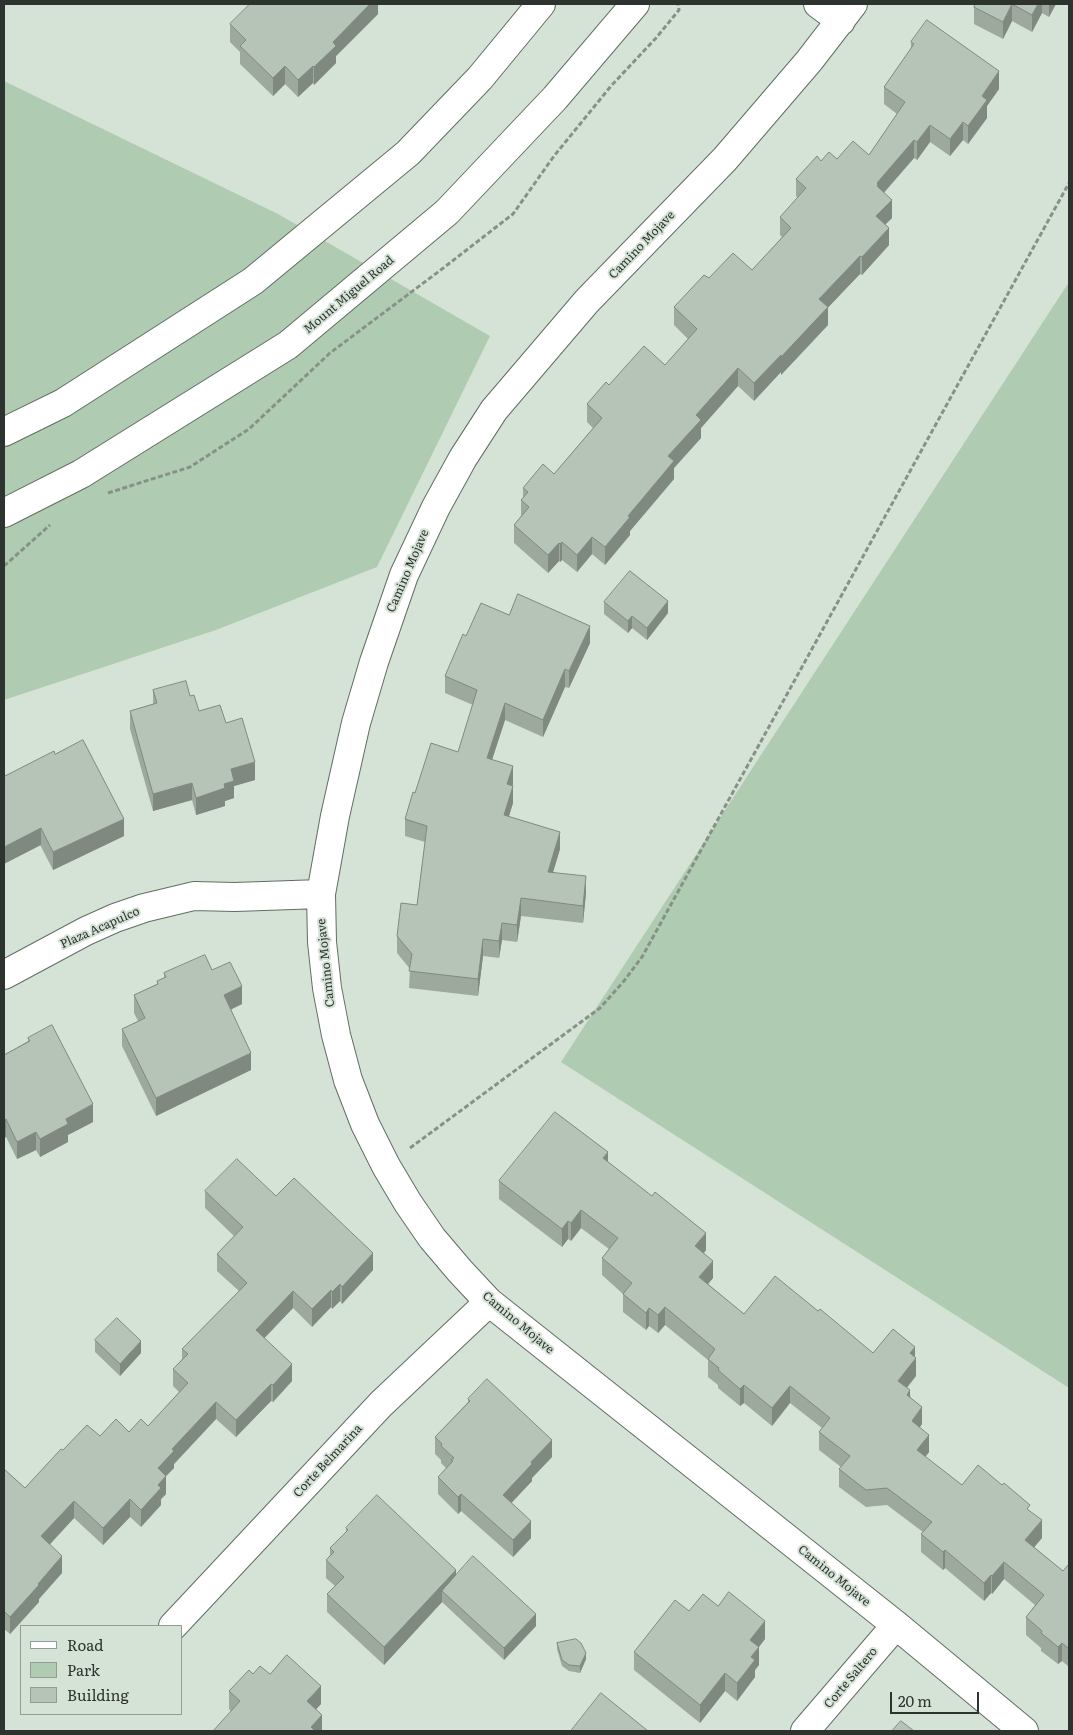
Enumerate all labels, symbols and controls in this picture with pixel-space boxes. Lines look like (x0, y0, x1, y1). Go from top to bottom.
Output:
street label: Camino Mojave (606, 208, 678, 282)
street label: Mount Miguel Road (301, 253, 397, 337)
street label: Camino Mojave (384, 527, 432, 615)
street label: Plaza Acapulco (58, 904, 142, 952)
street label: Camino Mojave (314, 918, 338, 1008)
street label: Camino Mojave (479, 1289, 557, 1357)
street label: Corte Belmarina (291, 1422, 365, 1500)
street label: Camino Mojave (795, 1542, 873, 1610)
legend (20, 1625, 182, 1715)
text: Road (67, 1633, 103, 1656)
street label: Corte Saltero (821, 1645, 881, 1711)
text: Park (67, 1658, 100, 1681)
scale bar (893, 1682, 982, 1714)
text: Building (67, 1683, 129, 1706)
text: 20 m (898, 1689, 932, 1712)

